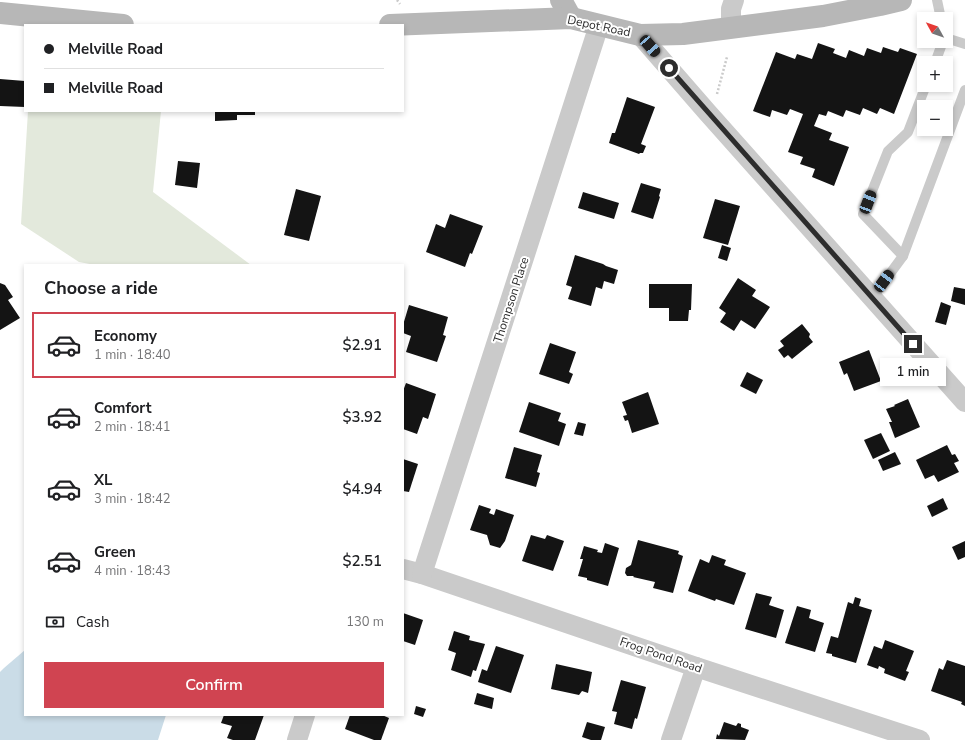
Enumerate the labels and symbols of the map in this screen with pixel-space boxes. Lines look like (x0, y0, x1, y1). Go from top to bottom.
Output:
street label: Depot Road (566, 12, 632, 40)
north arrow (917, 12, 953, 48)
car (638, 33, 662, 59)
route start (660, 59, 678, 77)
car (858, 189, 878, 215)
street label: Thompson Place (490, 255, 532, 345)
car (872, 268, 896, 294)
route end (904, 335, 922, 353)
callout: 1 min (880, 358, 946, 386)
street label: Frog Pond Road (618, 633, 704, 677)

